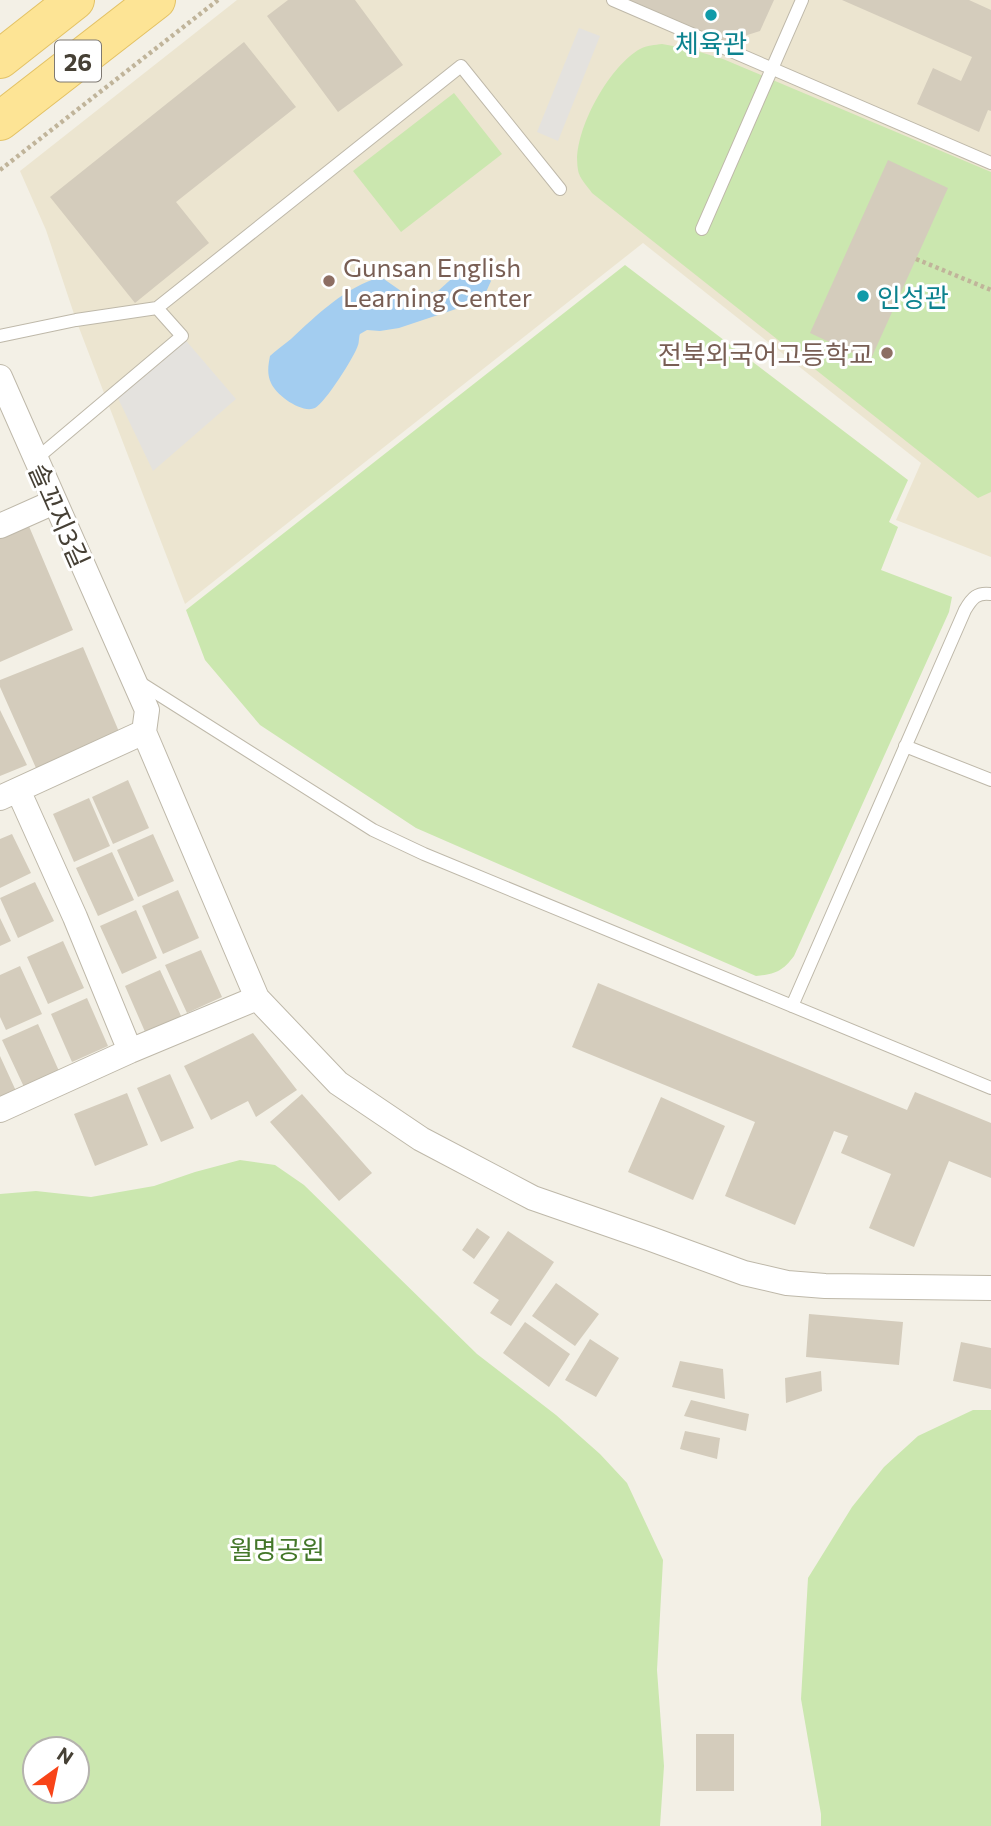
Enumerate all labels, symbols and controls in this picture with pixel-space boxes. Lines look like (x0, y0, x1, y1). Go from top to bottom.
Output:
marker: 체육관 (703, 7, 719, 23)
place label: 체육관 (675, 27, 747, 58)
road number: 26 (55, 40, 101, 82)
place label: Gunsan English Learning Center (343, 251, 532, 312)
marker: Gunsan English Learning Center (321, 273, 337, 289)
place label: 인성관 (877, 281, 949, 312)
marker: 인성관 (855, 288, 871, 304)
place label: 전북외국어고등학교 (658, 338, 873, 369)
marker: 전북외국어고등학교 (879, 345, 895, 361)
street label: 솔꼬지3길 (23, 458, 97, 572)
park label: 월명공원 (229, 1533, 325, 1564)
north arrow (21, 1735, 91, 1805)
text: N (53, 1742, 78, 1769)

